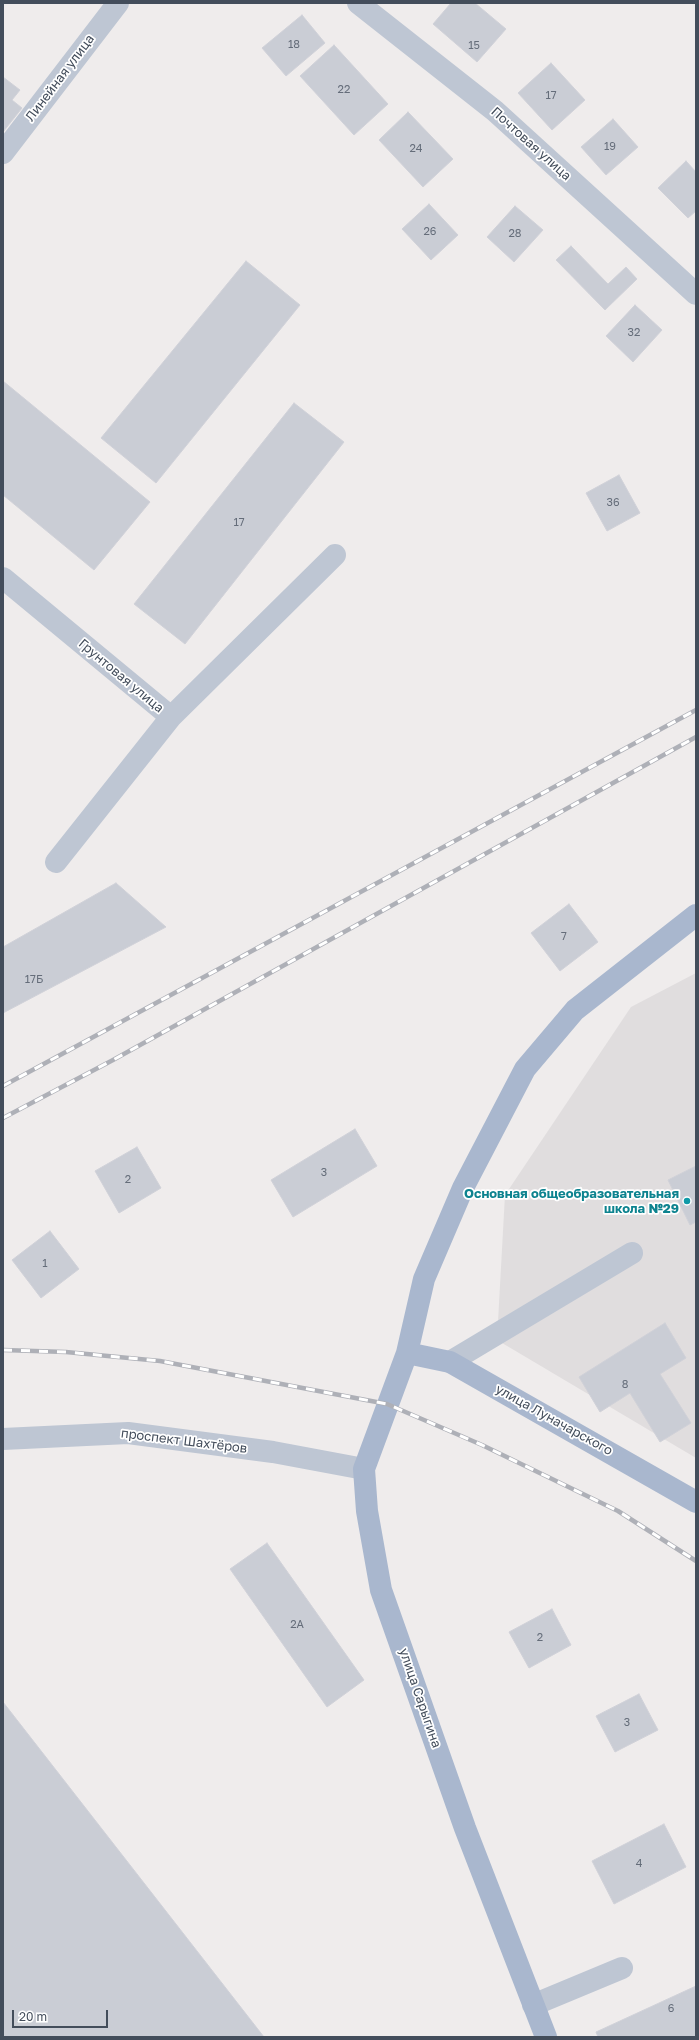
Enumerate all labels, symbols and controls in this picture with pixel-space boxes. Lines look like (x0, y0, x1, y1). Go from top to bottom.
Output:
street label: Линейная улица (22, 32, 98, 124)
house number: 18 (288, 38, 300, 52)
house number: 15 (468, 39, 480, 53)
house number: 22 (338, 83, 350, 97)
house number: 17 (545, 89, 557, 103)
street label: Почтовая улица (488, 104, 574, 184)
house number: 19 (604, 140, 616, 154)
house number: 24 (409, 142, 423, 156)
house number: 26 (423, 225, 437, 239)
house number: 28 (508, 227, 522, 241)
house number: 32 (628, 326, 640, 340)
house number: 36 (606, 496, 620, 510)
house number: 17 (233, 516, 245, 530)
street label: Грунтовая улица (75, 636, 167, 716)
house number: 7 (561, 930, 567, 944)
house number: 17Б (25, 973, 43, 987)
house number: 3 (321, 1166, 327, 1180)
house number: 2 (125, 1173, 131, 1187)
place label: Основная общеобразовательная школа №29 (464, 1186, 679, 1217)
marker: Основная общеобразовательная школа №29 (682, 1196, 692, 1206)
house number: 1 (42, 1257, 48, 1271)
house number: 8 (622, 1378, 628, 1392)
street label: улица Луначарского (493, 1381, 615, 1459)
street label: проспект Шахтёров (120, 1426, 248, 1456)
house number: 2А (290, 1618, 304, 1632)
house number: 2 (537, 1631, 543, 1645)
street label: улица Сарыгина (396, 1646, 444, 1750)
house number: 3 (624, 1716, 630, 1730)
house number: 4 (636, 1857, 642, 1871)
scale bar (14, 2002, 110, 2028)
house number: 6 (668, 2002, 674, 2016)
text: 20 m (19, 2009, 47, 2024)

